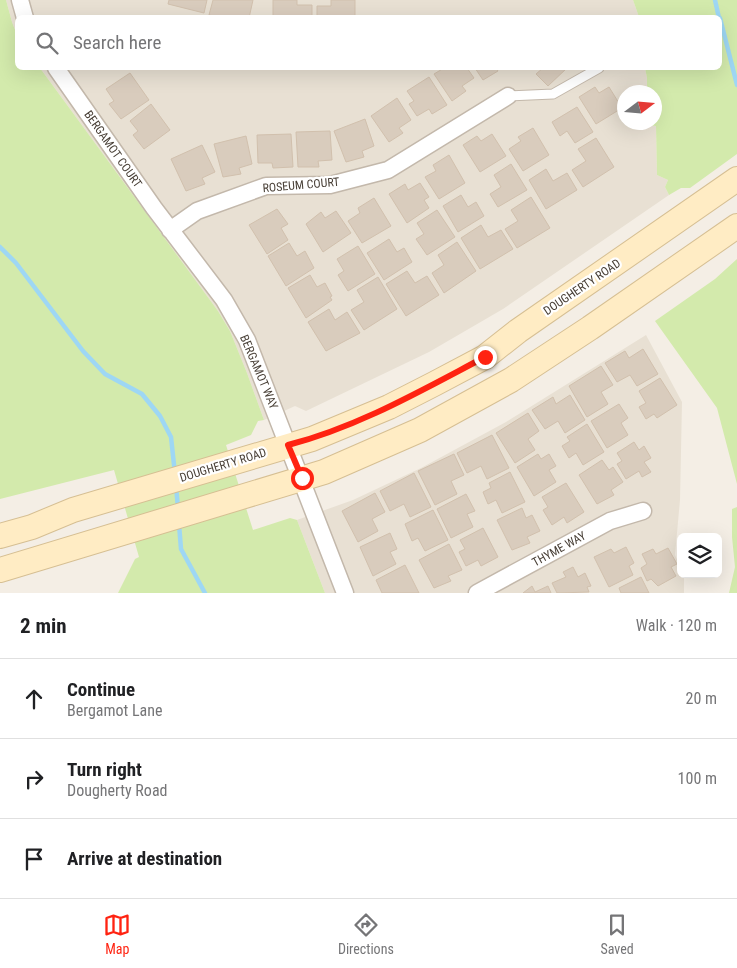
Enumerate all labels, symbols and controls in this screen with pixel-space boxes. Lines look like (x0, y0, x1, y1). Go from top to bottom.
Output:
search box (15, 15, 722, 70)
icon: search (33, 29, 61, 57)
text: Search here (73, 31, 161, 54)
north arrow (617, 85, 662, 130)
street label: BERGAMOT COURT (81, 108, 145, 190)
street label: ROSEUM COURT (262, 175, 340, 195)
street label: DOUGHERTY ROAD (541, 256, 623, 318)
street label: BERGAMOT WAY (237, 333, 281, 412)
route end (474, 346, 497, 369)
street label: DOUGHERTY ROAD (178, 445, 268, 485)
route start (291, 467, 314, 490)
street label: THYME WAY (530, 528, 589, 569)
map controls (677, 533, 722, 578)
button: layers (677, 533, 722, 578)
text: 2 min (20, 614, 67, 638)
text: Walk · 120 m (636, 616, 717, 635)
text: Continue (67, 678, 135, 701)
icon: ahead (20, 685, 48, 713)
text: 20 m (685, 689, 717, 708)
text: Bergamot Lane (67, 701, 163, 720)
text: Turn right (67, 758, 142, 781)
icon: right (20, 765, 48, 793)
text: 100 m (678, 769, 717, 788)
text: Dougherty Road (67, 781, 167, 800)
icon: arrive (20, 845, 48, 873)
text: Arrive at destination (67, 847, 222, 870)
tab: Map (103, 911, 131, 957)
tab: Directions (338, 911, 394, 957)
tab: Saved (600, 911, 634, 957)

